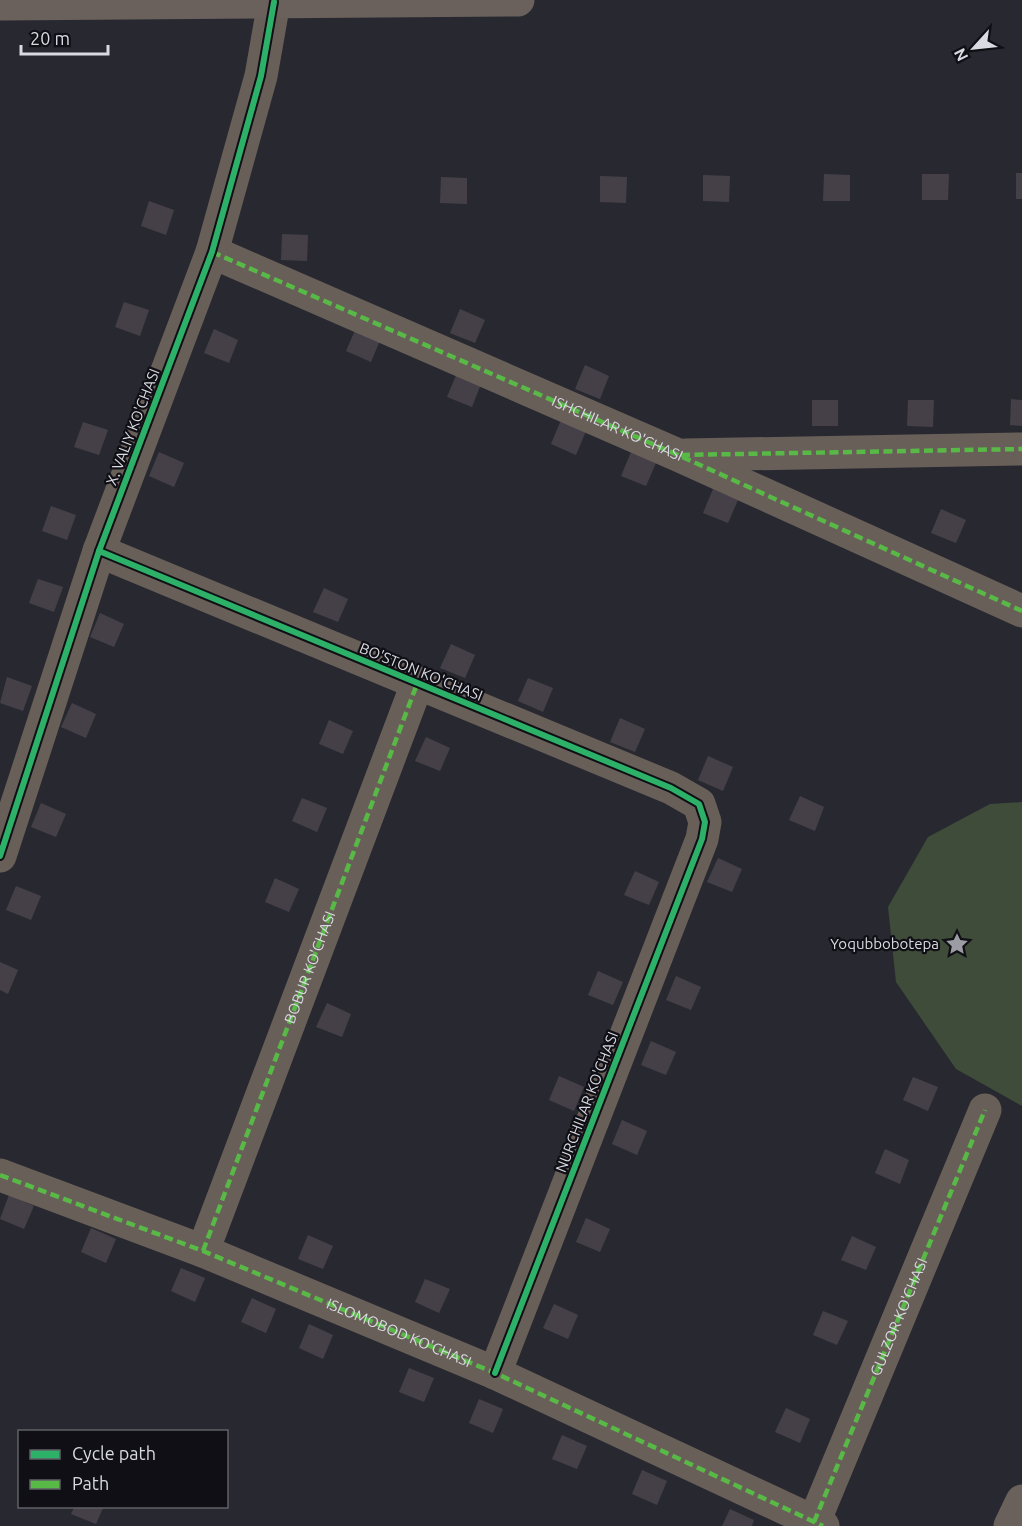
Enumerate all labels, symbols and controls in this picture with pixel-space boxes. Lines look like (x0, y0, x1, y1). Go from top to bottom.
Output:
scale bar (21, 18, 108, 56)
north arrow (944, 18, 1004, 78)
text: 20 m (30, 28, 70, 48)
text: N (950, 45, 971, 64)
street label: X. VALIY KO'CHASI (102, 366, 163, 488)
street label: ISHCHILAR KO'CHASI (549, 392, 686, 464)
street label: BO'STON KO'CHASI (357, 639, 485, 704)
street label: BOBUR KO'CHASI (281, 909, 338, 1026)
place icon: Yoqubbobotepa (944, 931, 970, 957)
place label: Yoqubbobotepa (830, 935, 939, 952)
street label: NURCHILAR KO'CHASI (552, 1029, 621, 1175)
street label: GULZOR KO'CHASI (867, 1255, 931, 1378)
street label: ISLOMOBOD KO'CHASI (324, 1295, 474, 1370)
legend (18, 1430, 228, 1508)
text: Cycle path (72, 1443, 156, 1463)
text: Path (72, 1473, 109, 1493)

